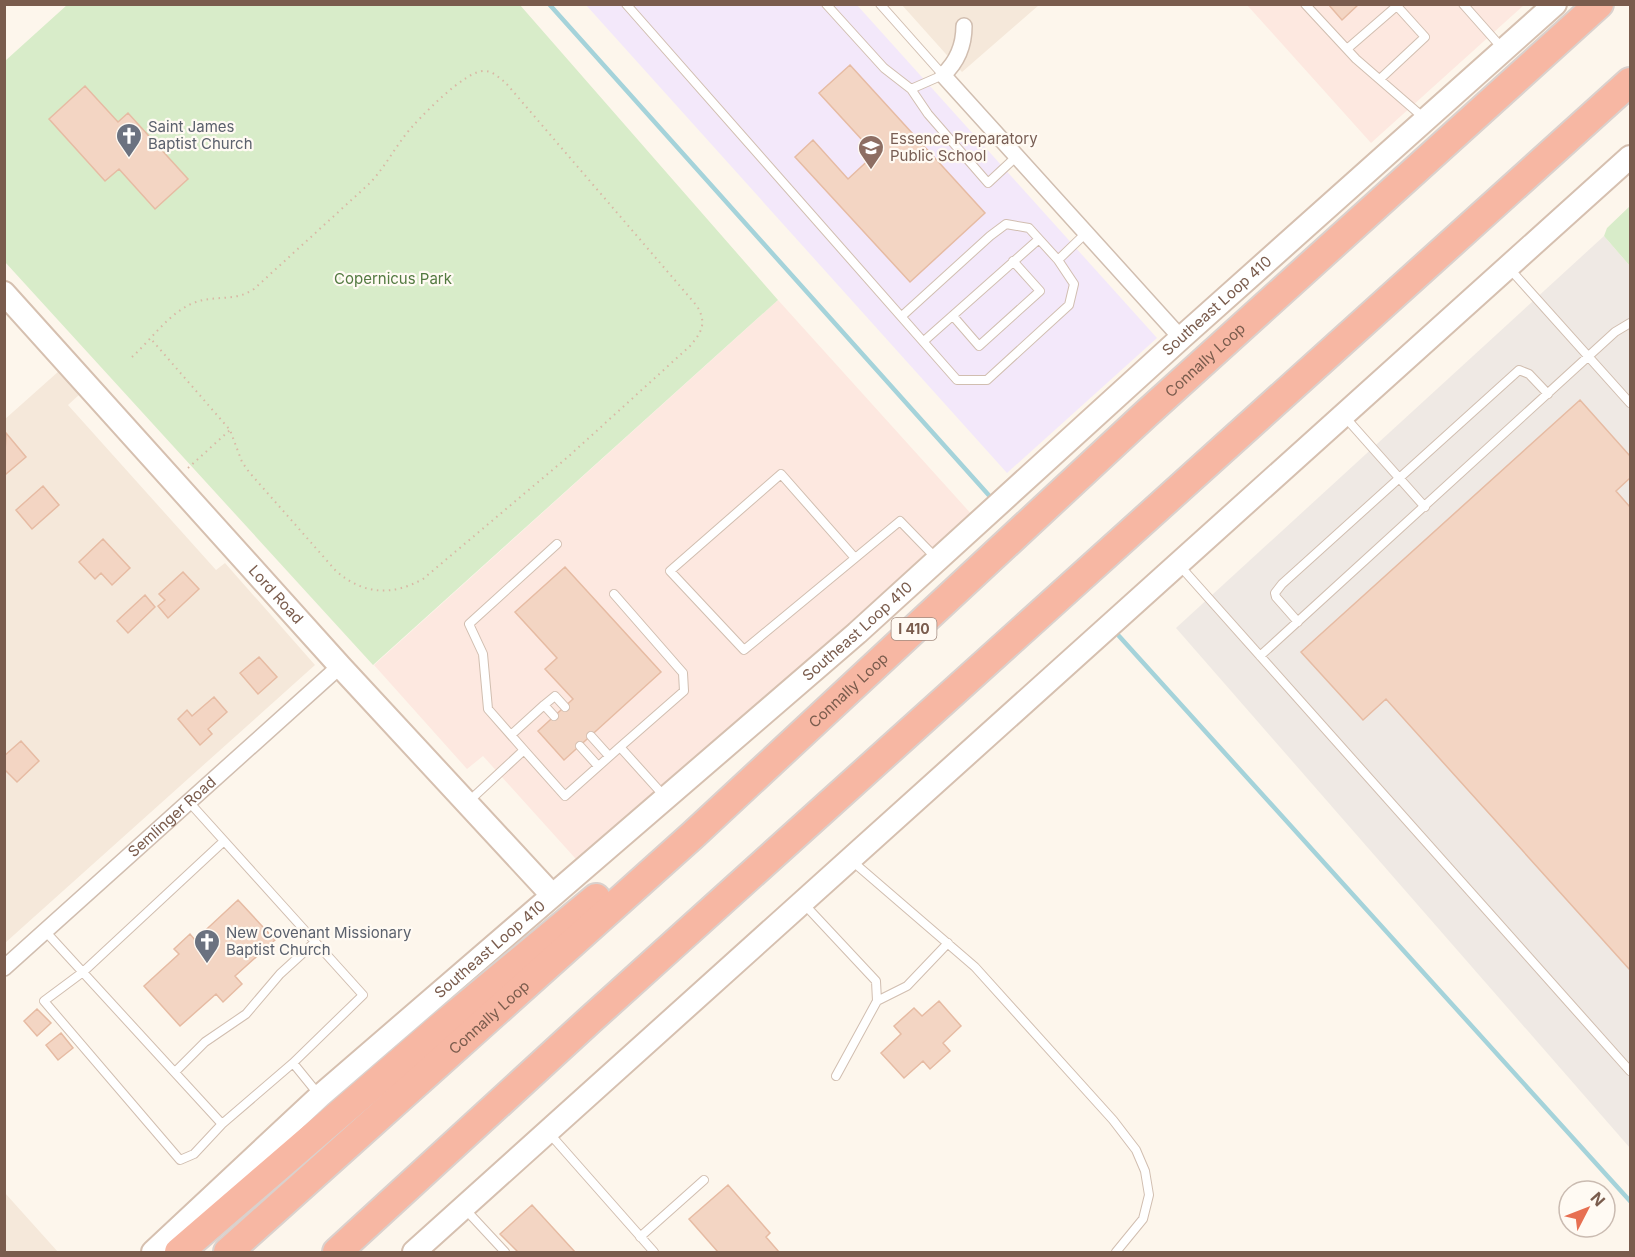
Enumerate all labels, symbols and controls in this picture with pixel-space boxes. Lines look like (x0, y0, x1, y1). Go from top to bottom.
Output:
place label: Saint James Baptist Church (148, 117, 253, 153)
church icon: Saint James Baptist Church (114, 121, 144, 159)
place label: Essence Preparatory Public School (890, 129, 1038, 165)
school or university icon: Essence Preparatory Public School (856, 133, 886, 171)
street label: Southeast Loop 410 (1158, 252, 1275, 359)
park label: Copernicus Park (334, 269, 453, 288)
street label: Connally Loop (1161, 319, 1249, 401)
street label: Lord Road (245, 561, 307, 628)
street label: Southeast Loop 410 (798, 577, 916, 685)
road number: I 410 (892, 618, 936, 640)
street label: Connally Loop (804, 648, 892, 732)
street label: Semlinger Road (124, 772, 220, 861)
street label: Southeast Loop 410 (430, 896, 549, 1002)
place label: New Covenant Missionary Baptist Church (226, 923, 412, 959)
church icon: New Covenant Missionary Baptist Church (192, 927, 222, 965)
street label: Connally Loop (445, 976, 533, 1058)
north arrow (1557, 1179, 1617, 1239)
text: N (1587, 1188, 1610, 1210)

